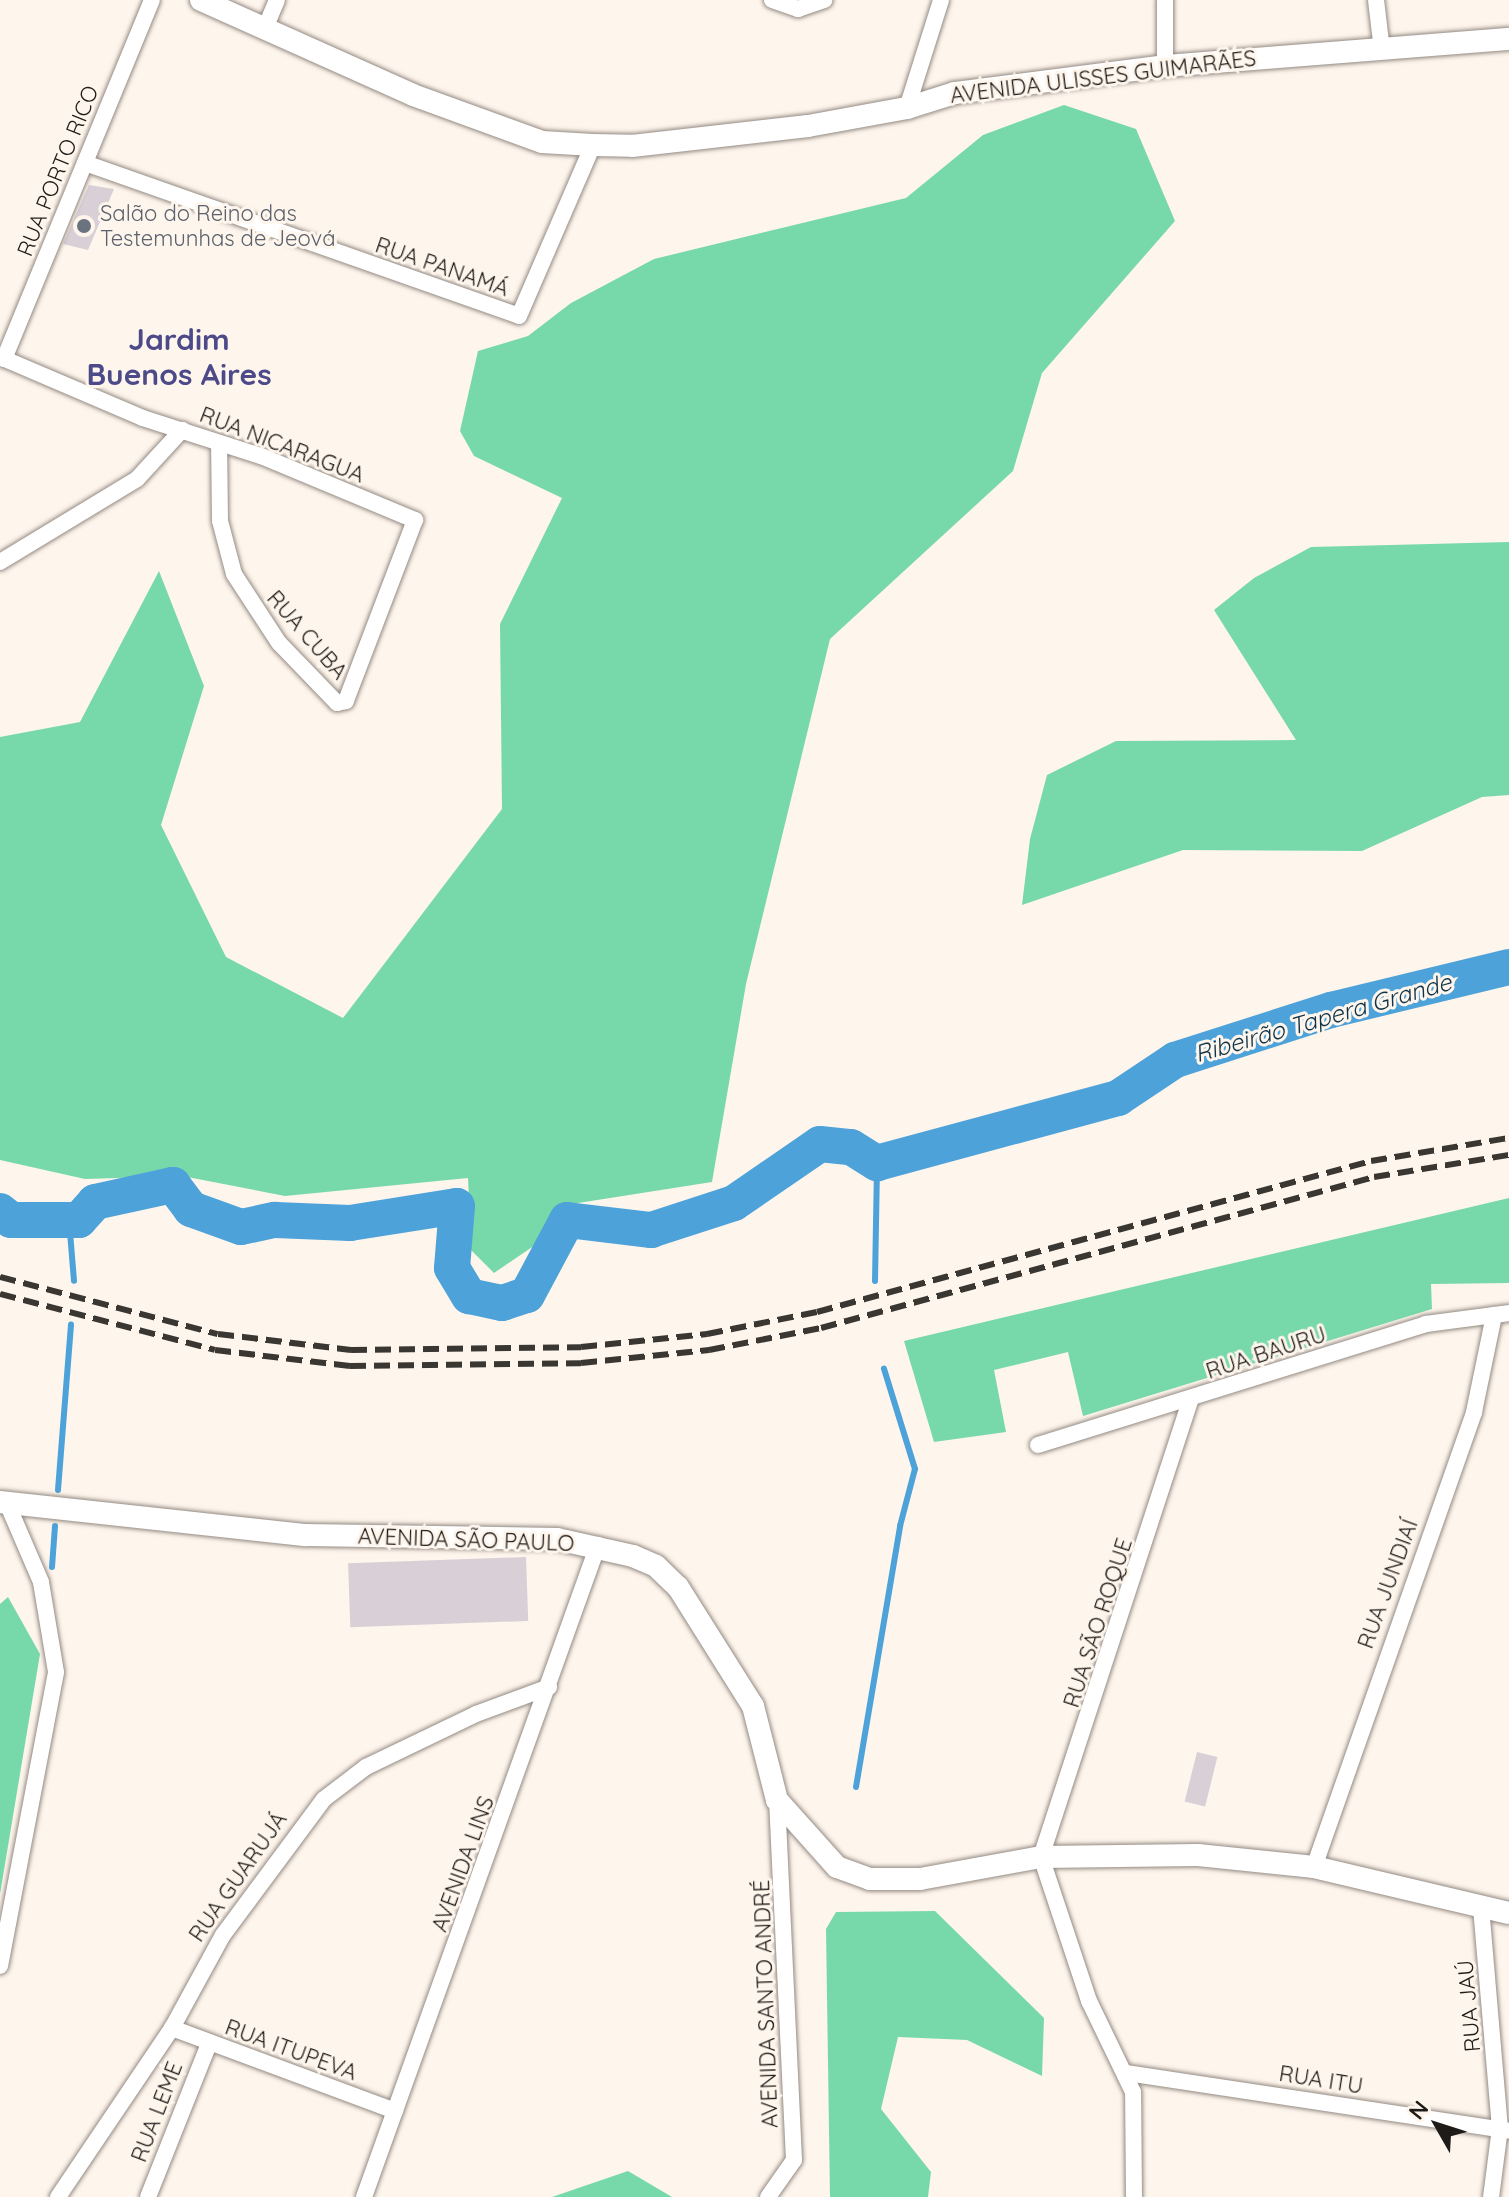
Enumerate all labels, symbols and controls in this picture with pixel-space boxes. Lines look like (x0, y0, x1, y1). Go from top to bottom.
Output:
street label: AVENIDA ULISSES GUIMARÃES (949, 45, 1257, 109)
street label: RUA PORTO RICO (12, 82, 104, 260)
place label: Salão do Reino das Testemunhas de Jeová (100, 200, 336, 252)
marker: Salão do Reino das Testemunhas de Jeová (75, 217, 93, 235)
street label: RUA PANAMÁ (372, 232, 512, 302)
district label: Jardim Buenos Aires (86, 321, 272, 392)
street label: RUA NICARAGUA (196, 401, 368, 489)
street label: RUA CUBA (261, 585, 353, 685)
water label: Ribeirão Tapera Grande (1191, 968, 1455, 1068)
street label: RUA BAURU (1203, 1321, 1329, 1385)
street label: RUA JUNDIAÍ (1352, 1516, 1424, 1652)
street label: AVENIDA SÃO PAULO (357, 1523, 575, 1557)
street label: RUA SÃO ROQUE (1058, 1535, 1138, 1711)
street label: AVENIDA LINS (426, 1793, 500, 1935)
street label: RUA GUARUJÁ (184, 1807, 292, 1947)
street label: AVENIDA SANTO ANDRÉ (748, 1879, 784, 2129)
street label: RUA JAÚ (1452, 1959, 1486, 2053)
street label: RUA ITUPEVA (221, 2014, 361, 2086)
street label: RUA LEME (126, 2058, 188, 2166)
street label: RUA ITU (1277, 2060, 1365, 2100)
north arrow (1397, 2085, 1477, 2165)
text: N (1402, 2095, 1434, 2125)

